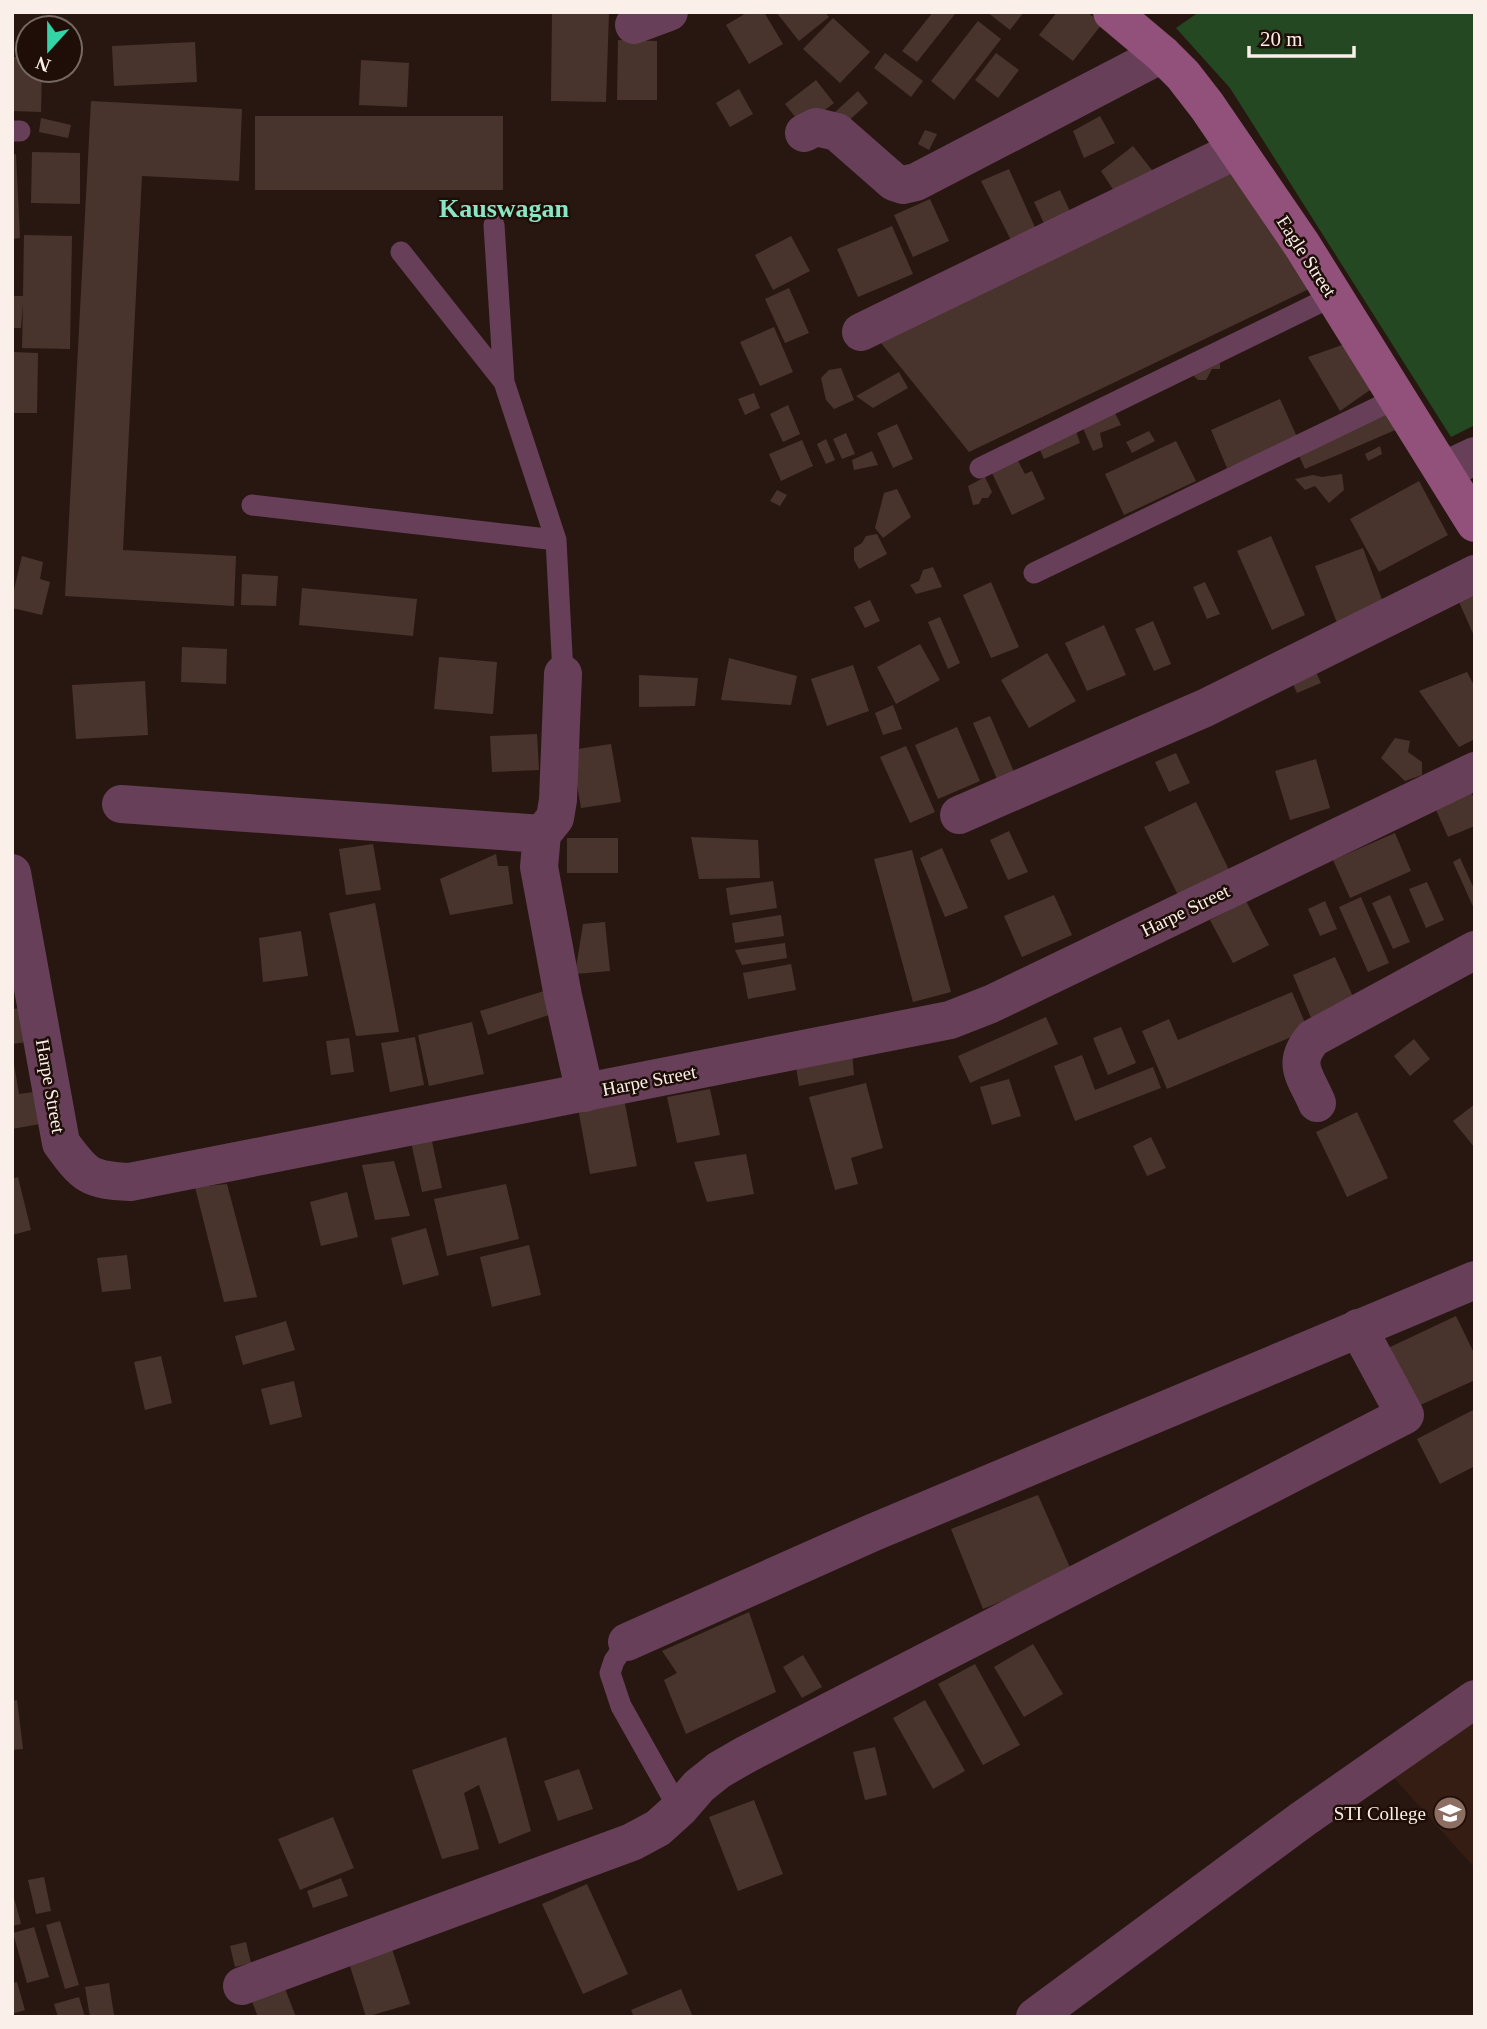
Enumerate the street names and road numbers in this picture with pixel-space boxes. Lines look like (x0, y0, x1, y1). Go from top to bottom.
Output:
street label: Eagle Street (1273, 212, 1341, 301)
street label: Harpe Street (1138, 880, 1233, 941)
street label: Harpe Street (32, 1037, 69, 1136)
street label: Harpe Street (600, 1061, 699, 1100)

